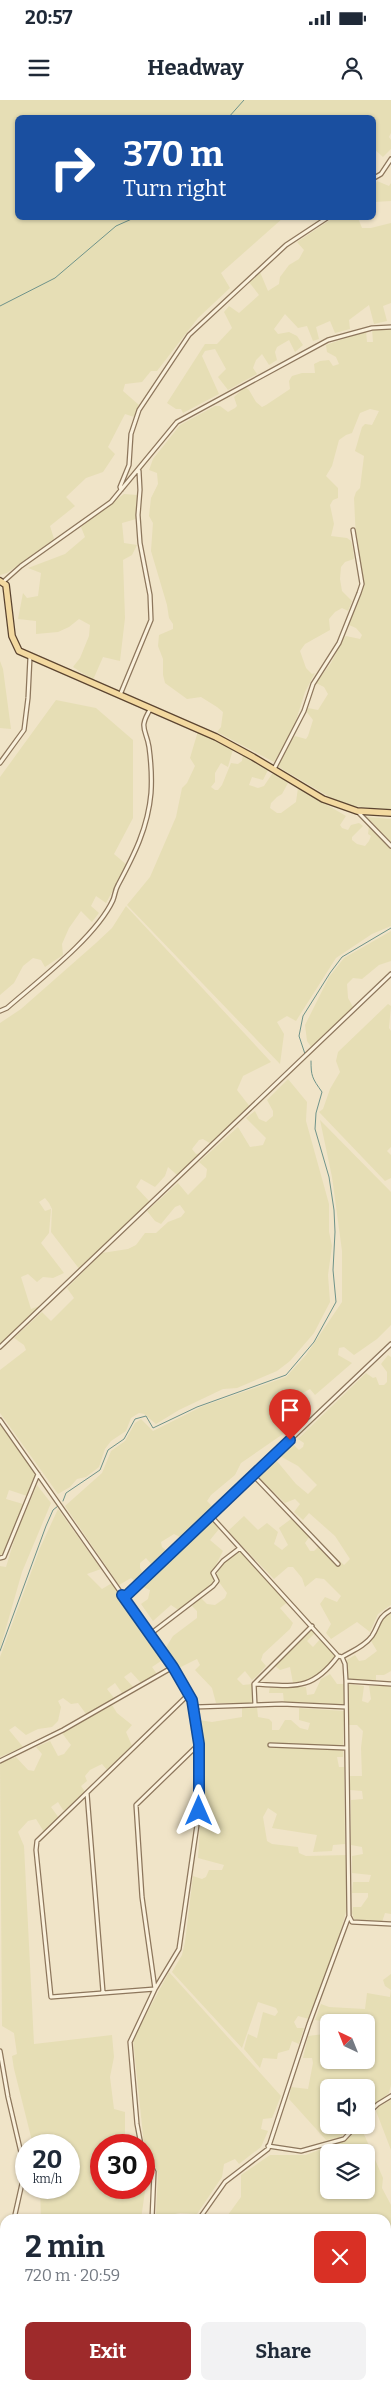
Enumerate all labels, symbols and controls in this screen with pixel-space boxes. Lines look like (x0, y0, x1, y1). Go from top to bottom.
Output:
text: 20:57 (25, 6, 72, 29)
icon: menu (25, 54, 53, 82)
text: Headway (147, 54, 244, 81)
icon: person (338, 54, 366, 82)
text: 370 m (123, 133, 223, 175)
icon: right (40, 135, 105, 200)
text: Turn right (123, 175, 226, 202)
pin (269, 1389, 311, 1440)
icon: arrive (276, 1396, 304, 1424)
position arrow (172, 1784, 224, 1836)
north arrow (320, 2014, 375, 2069)
map controls (320, 2014, 375, 2199)
button: sound (320, 2079, 375, 2134)
speed limit sign: 30 (90, 2134, 155, 2199)
button: layers (320, 2144, 375, 2199)
text: 20 (33, 2145, 62, 2175)
text: km/h (33, 2172, 62, 2186)
text: 2 min (25, 2229, 105, 2265)
button: close (314, 2231, 366, 2283)
text: 720 m · 20:59 (25, 2266, 120, 2285)
button: Exit (25, 2322, 191, 2380)
button: Share (201, 2322, 366, 2380)

